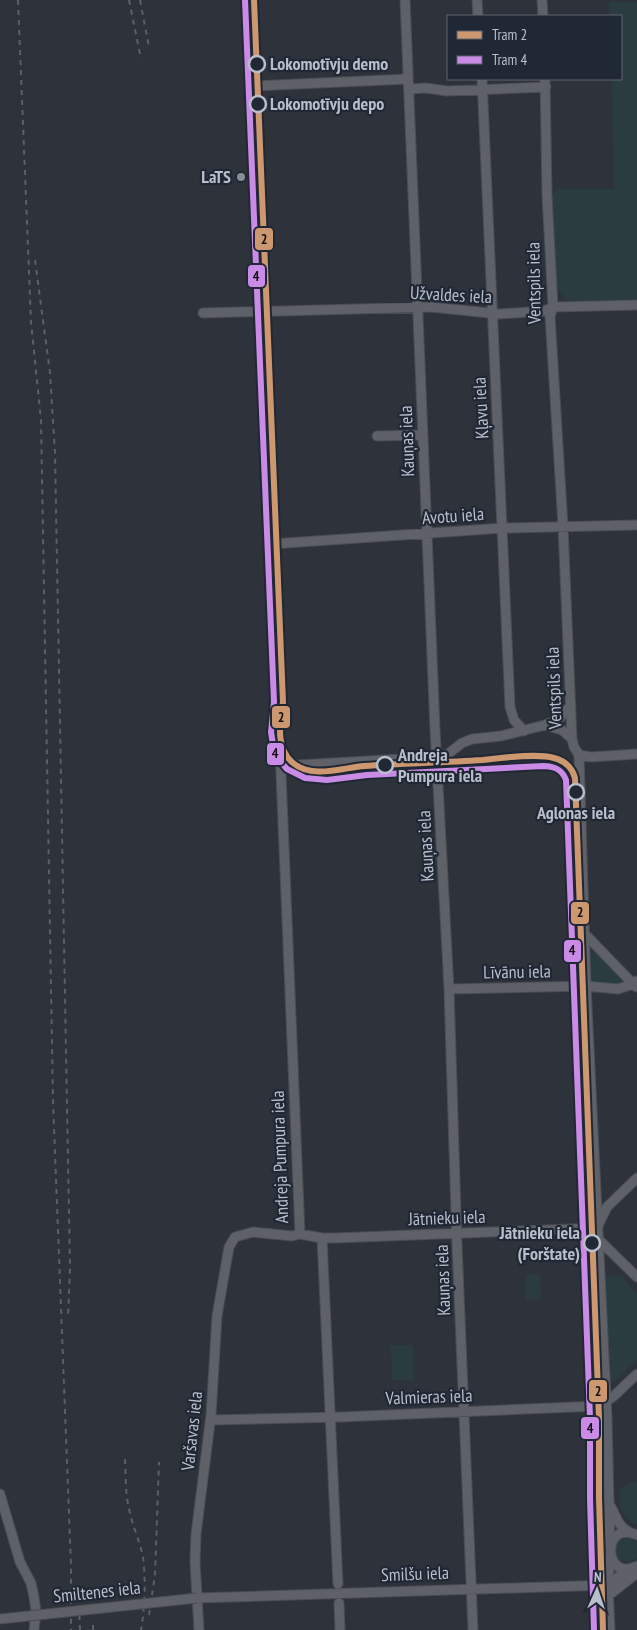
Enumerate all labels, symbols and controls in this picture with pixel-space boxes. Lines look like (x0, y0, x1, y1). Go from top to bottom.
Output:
legend (447, 15, 622, 80)
text: Tram 2 (492, 25, 527, 44)
text: Tram 4 (492, 50, 527, 69)
place label: Lokomotīvju demo (270, 52, 388, 75)
marker: Lokomotīvju demo (248, 55, 266, 73)
place label: Lokomotīvju depo (270, 92, 384, 115)
marker: Lokomotīvju depo (249, 95, 267, 113)
place label: LaTS (201, 165, 231, 188)
marker: LaTS (235, 171, 247, 183)
line badge: 2 (254, 227, 274, 251)
text: 2 (261, 230, 267, 248)
street label: Ventspils iela (521, 242, 546, 325)
line badge: 4 (247, 264, 266, 288)
text: 4 (253, 267, 260, 285)
street label: Užvaldes iela (409, 281, 493, 308)
street label: Kļavu iela (467, 377, 494, 439)
street label: Kauņas iela (394, 405, 419, 477)
street label: Avotu iela (421, 502, 485, 529)
street label: Ventspils iela (541, 646, 566, 731)
line badge: 2 (271, 705, 291, 729)
text: 2 (278, 708, 284, 726)
line badge: 4 (266, 742, 285, 766)
place label: Andreja Pumpura iela (397, 743, 482, 787)
text: 4 (272, 744, 279, 762)
marker: Andreja Pumpura iela (376, 756, 394, 774)
marker: Aglonas iela (567, 783, 585, 801)
place label: Aglonas iela (536, 801, 615, 824)
street label: Kauņas iela (412, 810, 439, 882)
line badge: 2 (570, 901, 590, 925)
text: 2 (577, 903, 583, 921)
line badge: 4 (563, 939, 582, 963)
text: 4 (569, 941, 576, 959)
street label: Līvānu iela (483, 959, 551, 984)
street label: Andreja Pumpura iela (266, 1090, 293, 1224)
street label: Jātnieku iela (407, 1205, 486, 1230)
place label: Jātnieku iela (Forštate) (499, 1221, 580, 1265)
marker: Jātnieku iela (Forštate) (583, 1234, 601, 1252)
street label: Kauņas iela (430, 1244, 455, 1316)
line badge: 2 (588, 1379, 608, 1403)
text: 2 (595, 1382, 601, 1400)
street label: Valmieras iela (384, 1383, 473, 1410)
street label: Varšavas iela (176, 1390, 207, 1473)
line badge: 4 (580, 1416, 600, 1440)
text: 4 (587, 1419, 594, 1437)
street label: Smilšu iela (381, 1561, 449, 1586)
north arrow (572, 1565, 622, 1615)
text: N (593, 1568, 602, 1586)
street label: Smiltenes iela (52, 1575, 142, 1608)

